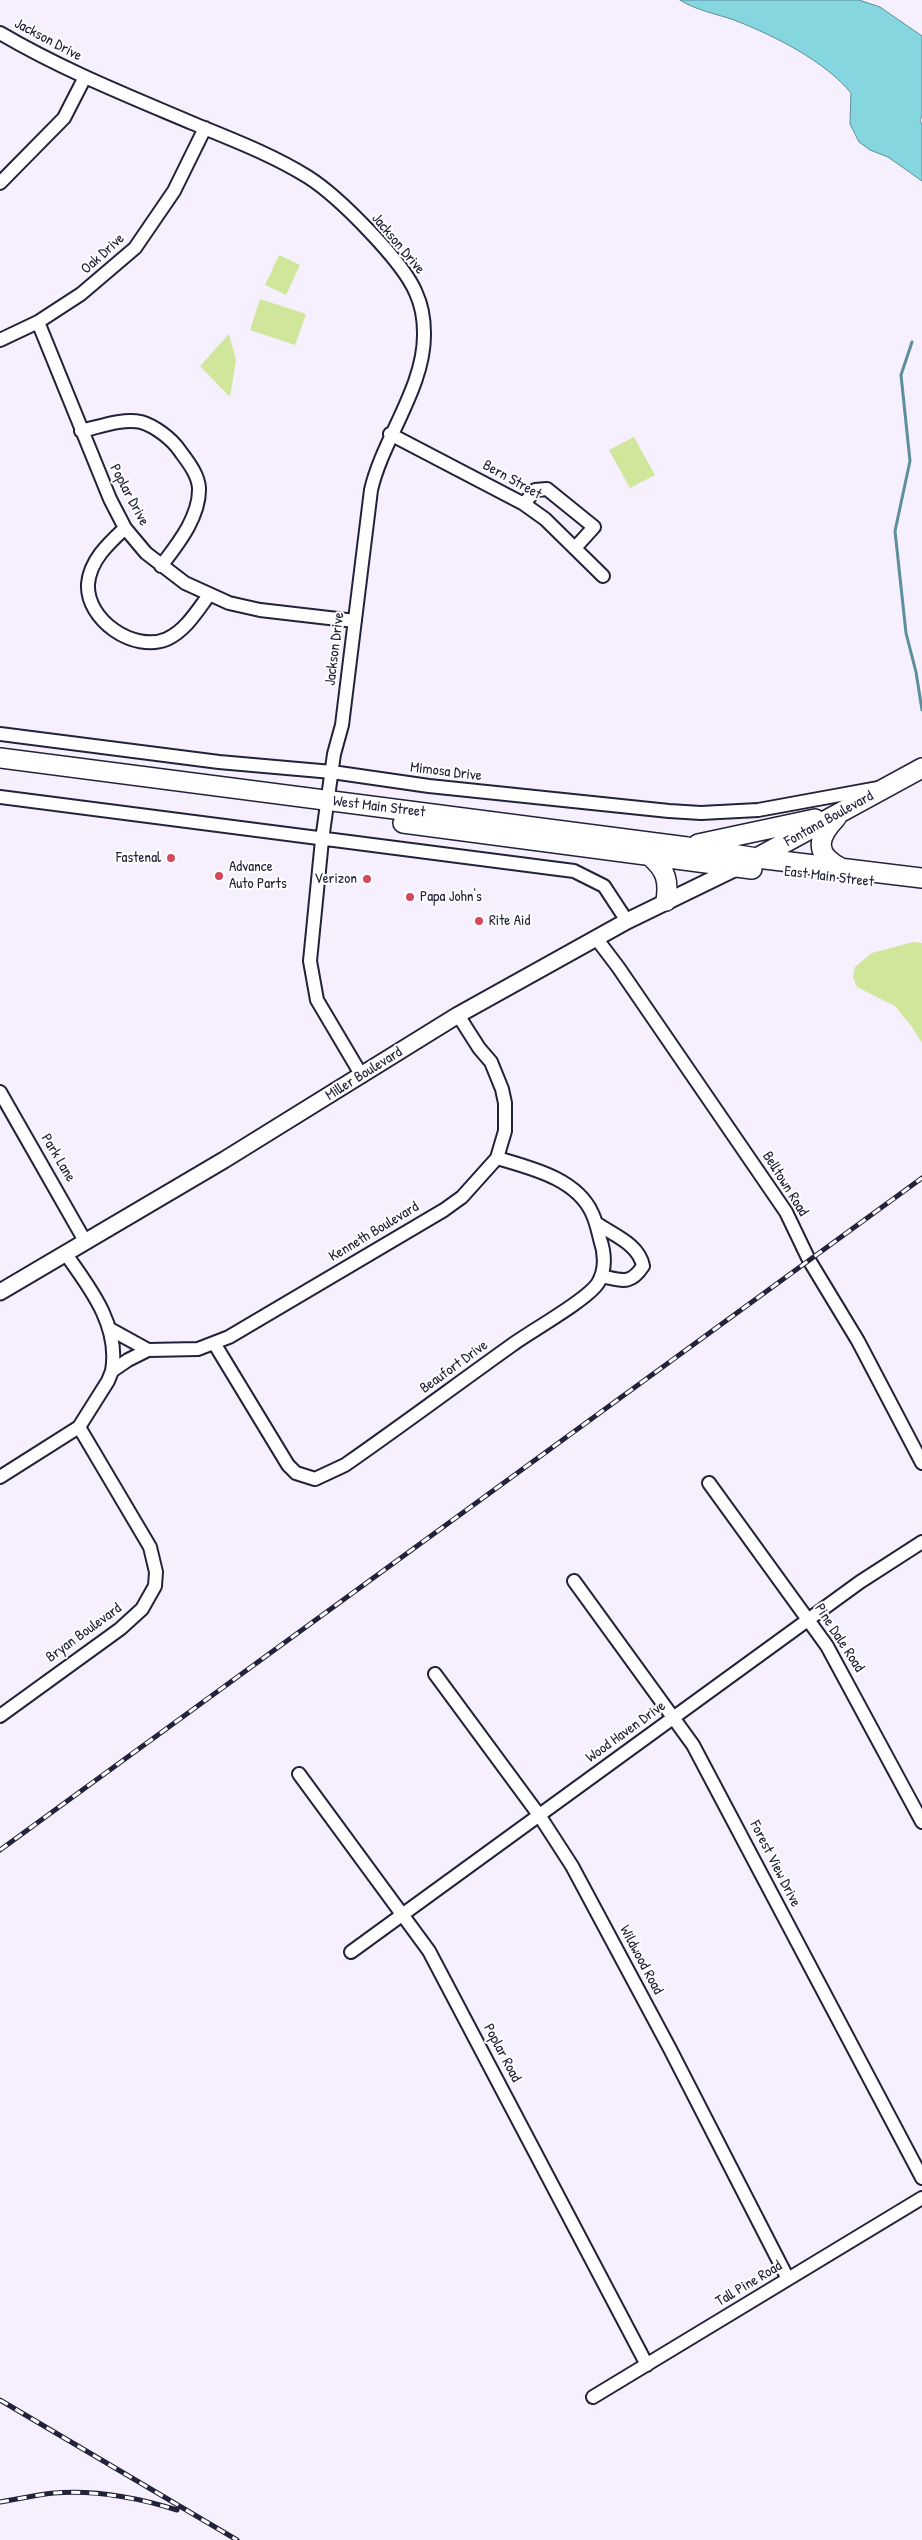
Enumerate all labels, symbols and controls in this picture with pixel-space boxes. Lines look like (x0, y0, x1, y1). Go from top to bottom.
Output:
street label: Jackson Drive (11, 15, 85, 65)
street label: Jackson Drive (367, 210, 429, 278)
street label: Oak Drive (78, 230, 128, 278)
street label: Bern Street (479, 456, 545, 504)
street label: Poplar Drive (105, 461, 153, 529)
street label: Jackson Drive (322, 611, 348, 687)
street label: Mimosa Drive (409, 759, 483, 785)
street label: Fontana Boulevard (781, 787, 877, 851)
street label: West Main Street (332, 792, 426, 822)
place label: Fastenal (116, 849, 161, 867)
marker: Fastenal (165, 852, 177, 864)
place label: Advance Auto Parts (229, 858, 287, 893)
street label: East Main Street (783, 863, 875, 891)
marker: Advance Auto Parts (213, 870, 225, 882)
place label: Verizon (314, 870, 357, 888)
marker: Verizon (361, 873, 373, 885)
place label: Papa John's (420, 888, 482, 906)
marker: Papa John's (404, 891, 416, 903)
place label: Rite Aid (489, 912, 530, 930)
marker: Rite Aid (473, 915, 485, 927)
street label: Miller Boulevard (322, 1043, 406, 1105)
street label: Park Lane (37, 1131, 79, 1185)
street label: Belltown Road (758, 1148, 812, 1220)
street label: Kenneth Boulevard (326, 1198, 422, 1266)
street label: Beaufort Drive (417, 1336, 491, 1398)
street label: Bryan Boulevard (43, 1600, 125, 1666)
street label: Pine Dale Road (810, 1600, 868, 1676)
street label: Wood Haven Drive (583, 1697, 669, 1767)
street label: Forest View Drive (746, 1818, 804, 1910)
street label: Wildwood Road (615, 1923, 667, 1997)
street label: Poplar Road (479, 2021, 525, 2085)
street label: Tall Pine Road (713, 2257, 785, 2311)

